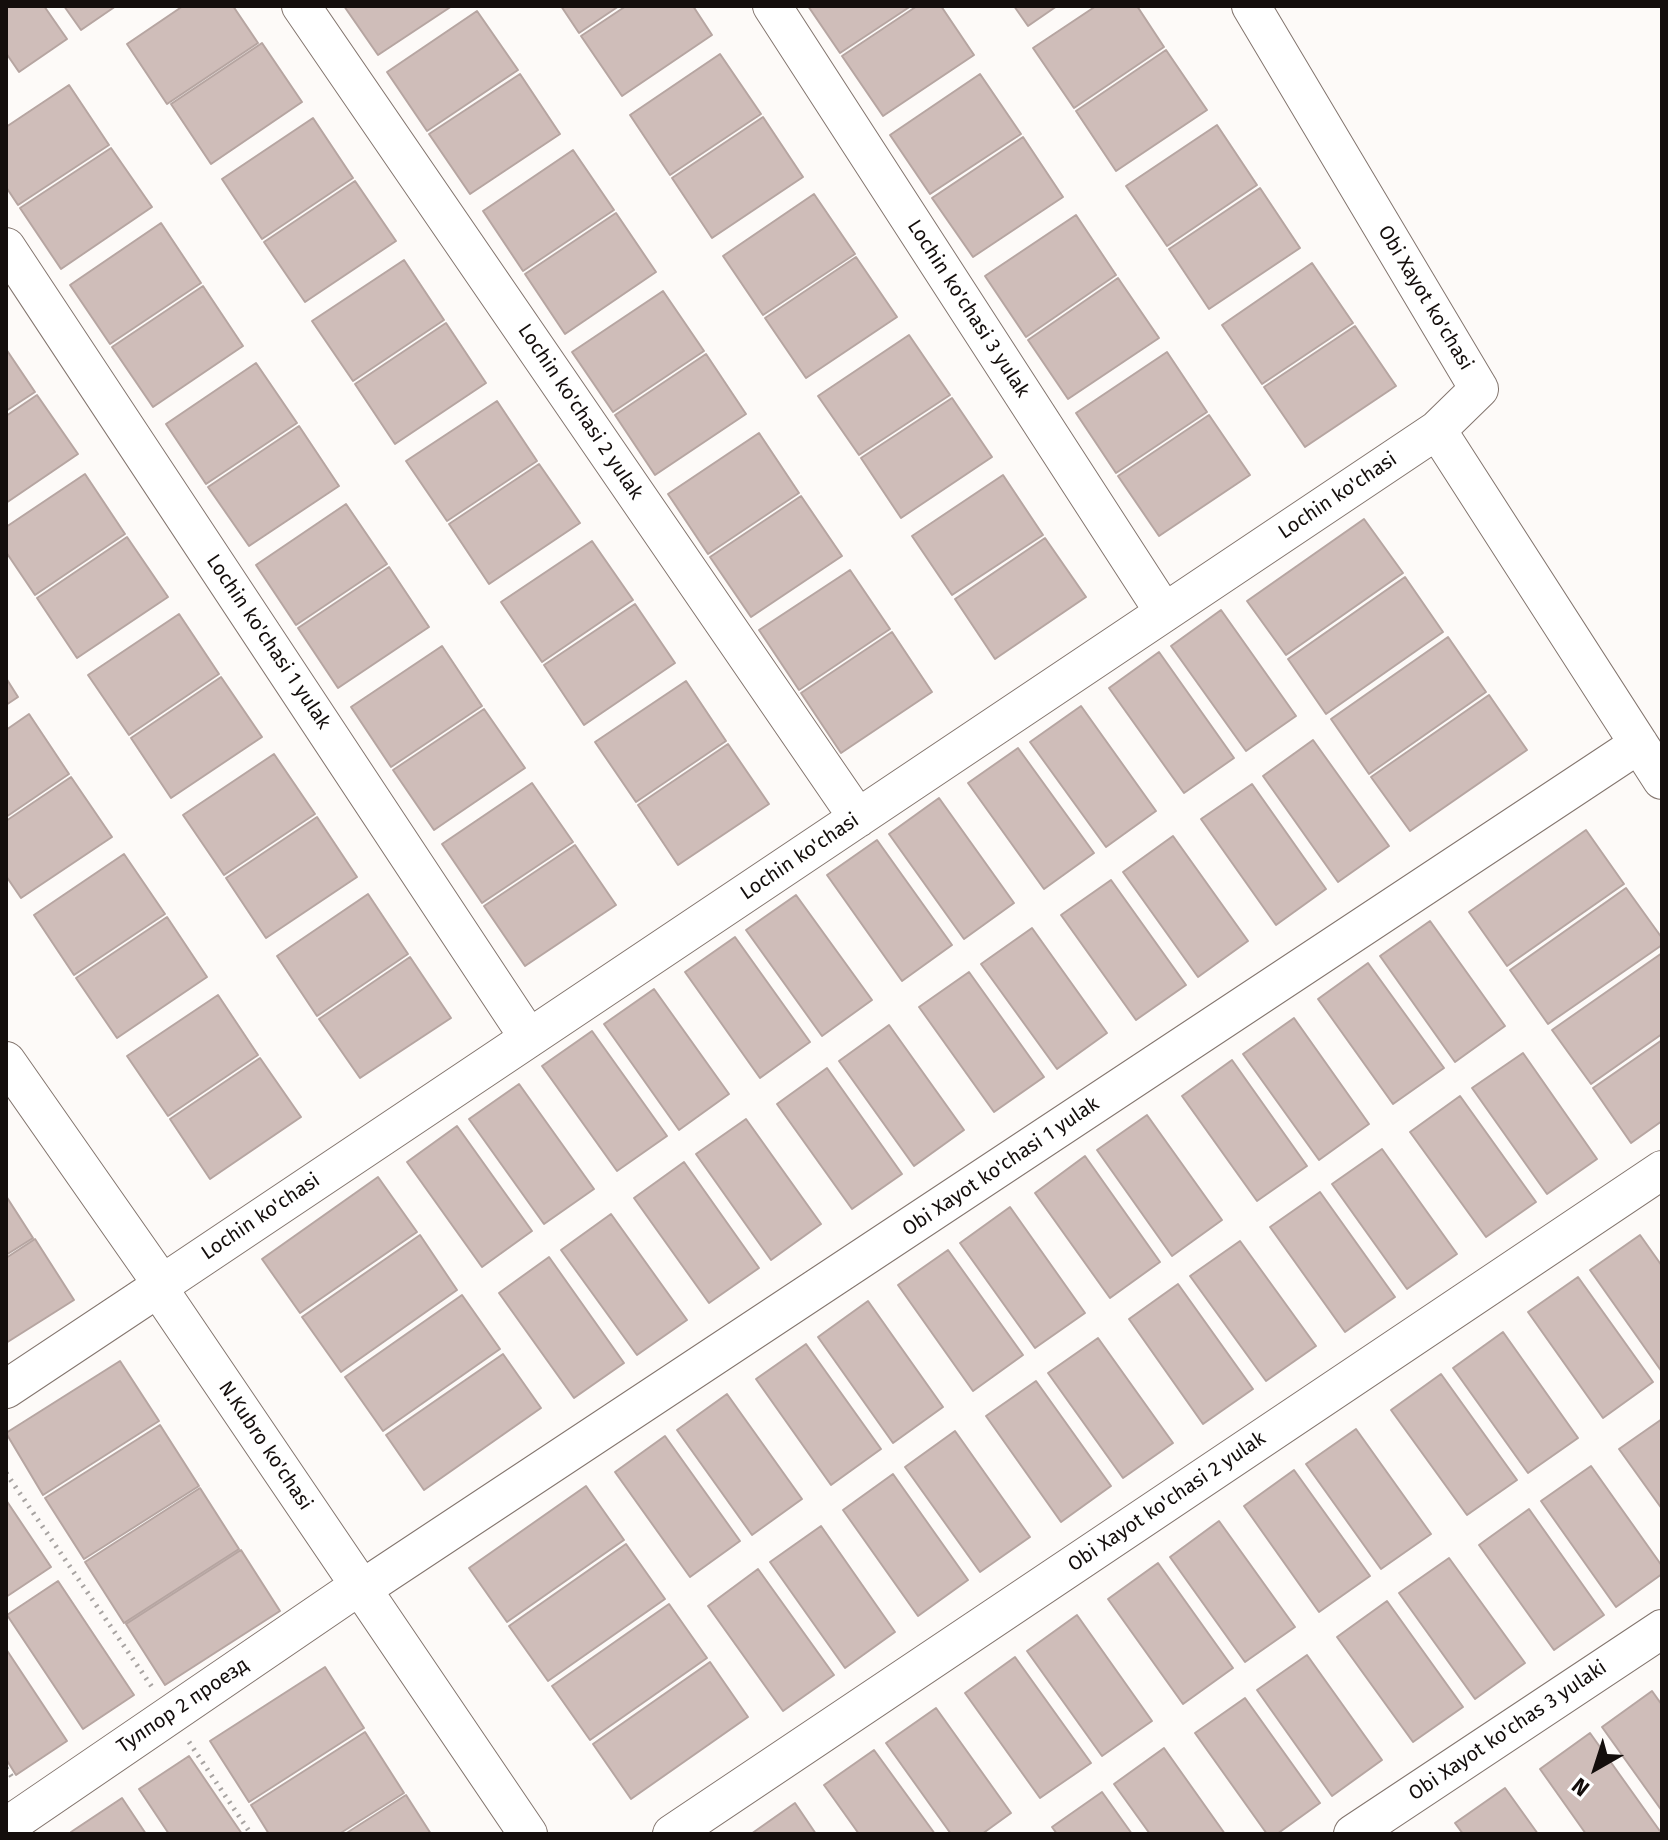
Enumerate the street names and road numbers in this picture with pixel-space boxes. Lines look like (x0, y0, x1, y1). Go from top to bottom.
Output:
street label: Lochin ko'chasi 3 yulak (902, 216, 1034, 402)
street label: Obi Xayot ko'chasi (1372, 221, 1478, 375)
street label: Lochin ko'chasi 2 yulak (512, 320, 648, 504)
street label: Lochin ko'chasi (1274, 448, 1402, 544)
street label: Lochin ko'chasi 1 yulak (201, 550, 335, 734)
street label: Lochin ko'chasi (736, 809, 864, 905)
street label: Obi Xayot ko'chasi 1 yulak (898, 1092, 1104, 1242)
street label: Lochin ko'chasi (197, 1169, 325, 1265)
street label: N.Kubro ko'chasi (213, 1377, 317, 1515)
street label: Obi Xayot ko'chasi 2 yulak (1064, 1427, 1270, 1577)
street label: Тулпор 2 проезд (113, 1653, 253, 1759)
street label: Obi Xayot ko'chas 3 yulaki (1405, 1656, 1611, 1806)

